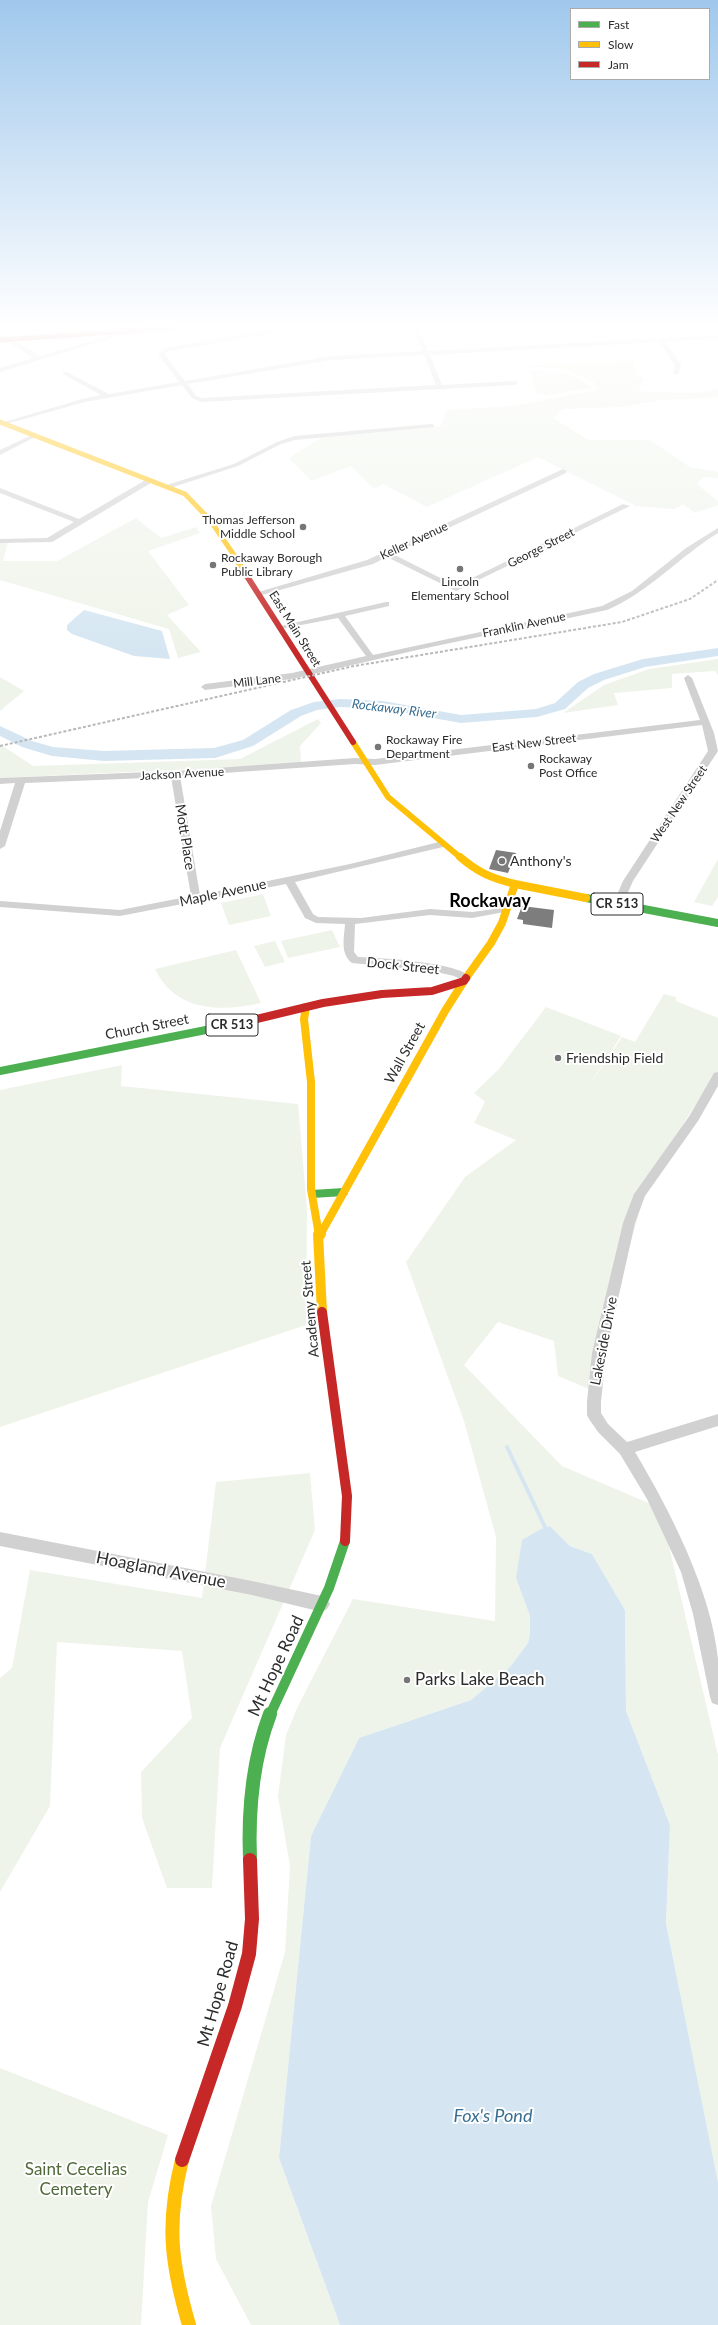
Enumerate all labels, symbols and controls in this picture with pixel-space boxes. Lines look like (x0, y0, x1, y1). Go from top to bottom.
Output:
legend (570, 8, 710, 80)
text: Fast (608, 17, 629, 32)
text: Slow (608, 37, 633, 52)
text: Jam (608, 57, 629, 72)
place label: Thomas Jefferson Middle School (202, 513, 295, 541)
street label: Keller Avenue (378, 519, 450, 563)
marker: Thomas Jefferson Middle School (298, 522, 308, 532)
street label: George Street (505, 525, 577, 571)
place label: Rockaway Borough Public Library (221, 551, 322, 579)
marker: Rockaway Borough Public Library (208, 560, 218, 570)
marker: Lincoln Elementary School (455, 564, 465, 574)
place label: Lincoln Elementary School (411, 575, 509, 603)
street label: East Main Street (266, 588, 324, 670)
street label: Franklin Avenue (481, 609, 567, 641)
street label: Mill Lane (232, 671, 282, 691)
water label: Rockaway River (351, 696, 437, 722)
street label: East New Street (491, 731, 577, 755)
place label: Rockaway Fire Department (386, 733, 462, 761)
marker: Rockaway Fire Department (373, 742, 383, 752)
place label: Rockaway Post Office (539, 752, 597, 780)
marker: Rockaway Post Office (526, 761, 536, 771)
street label: West New Street (648, 763, 710, 845)
street label: Jackson Avenue (140, 765, 224, 783)
street label: Mott Place (172, 803, 198, 871)
place label: Anthony's (510, 853, 572, 869)
marker: Anthony's (497, 856, 507, 866)
street label: Maple Avenue (178, 876, 268, 910)
district label: Rockaway (449, 890, 531, 912)
road number: CR 513 (591, 893, 643, 915)
street label: Dock Street (366, 954, 440, 978)
street label: Church Street (104, 1011, 190, 1043)
road number: CR 513 (206, 1014, 258, 1036)
street label: Wall Street (381, 1019, 429, 1087)
place label: Friendship Field (566, 1050, 663, 1066)
marker: Friendship Field (553, 1053, 563, 1063)
street label: Academy Street (297, 1260, 323, 1358)
street label: Lakeside Drive (587, 1295, 621, 1387)
street label: Hoagland Avenue (94, 1547, 228, 1593)
street label: Mt Hope Road (244, 1612, 308, 1720)
place label: Parks Lake Beach (415, 1670, 544, 1690)
marker: Parks Lake Beach (402, 1675, 412, 1685)
street label: Mt Hope Road (193, 1939, 243, 2049)
water label: Fox's Pond (454, 2105, 532, 2127)
park label: Saint Cecelias Cemetery (25, 2160, 127, 2200)

